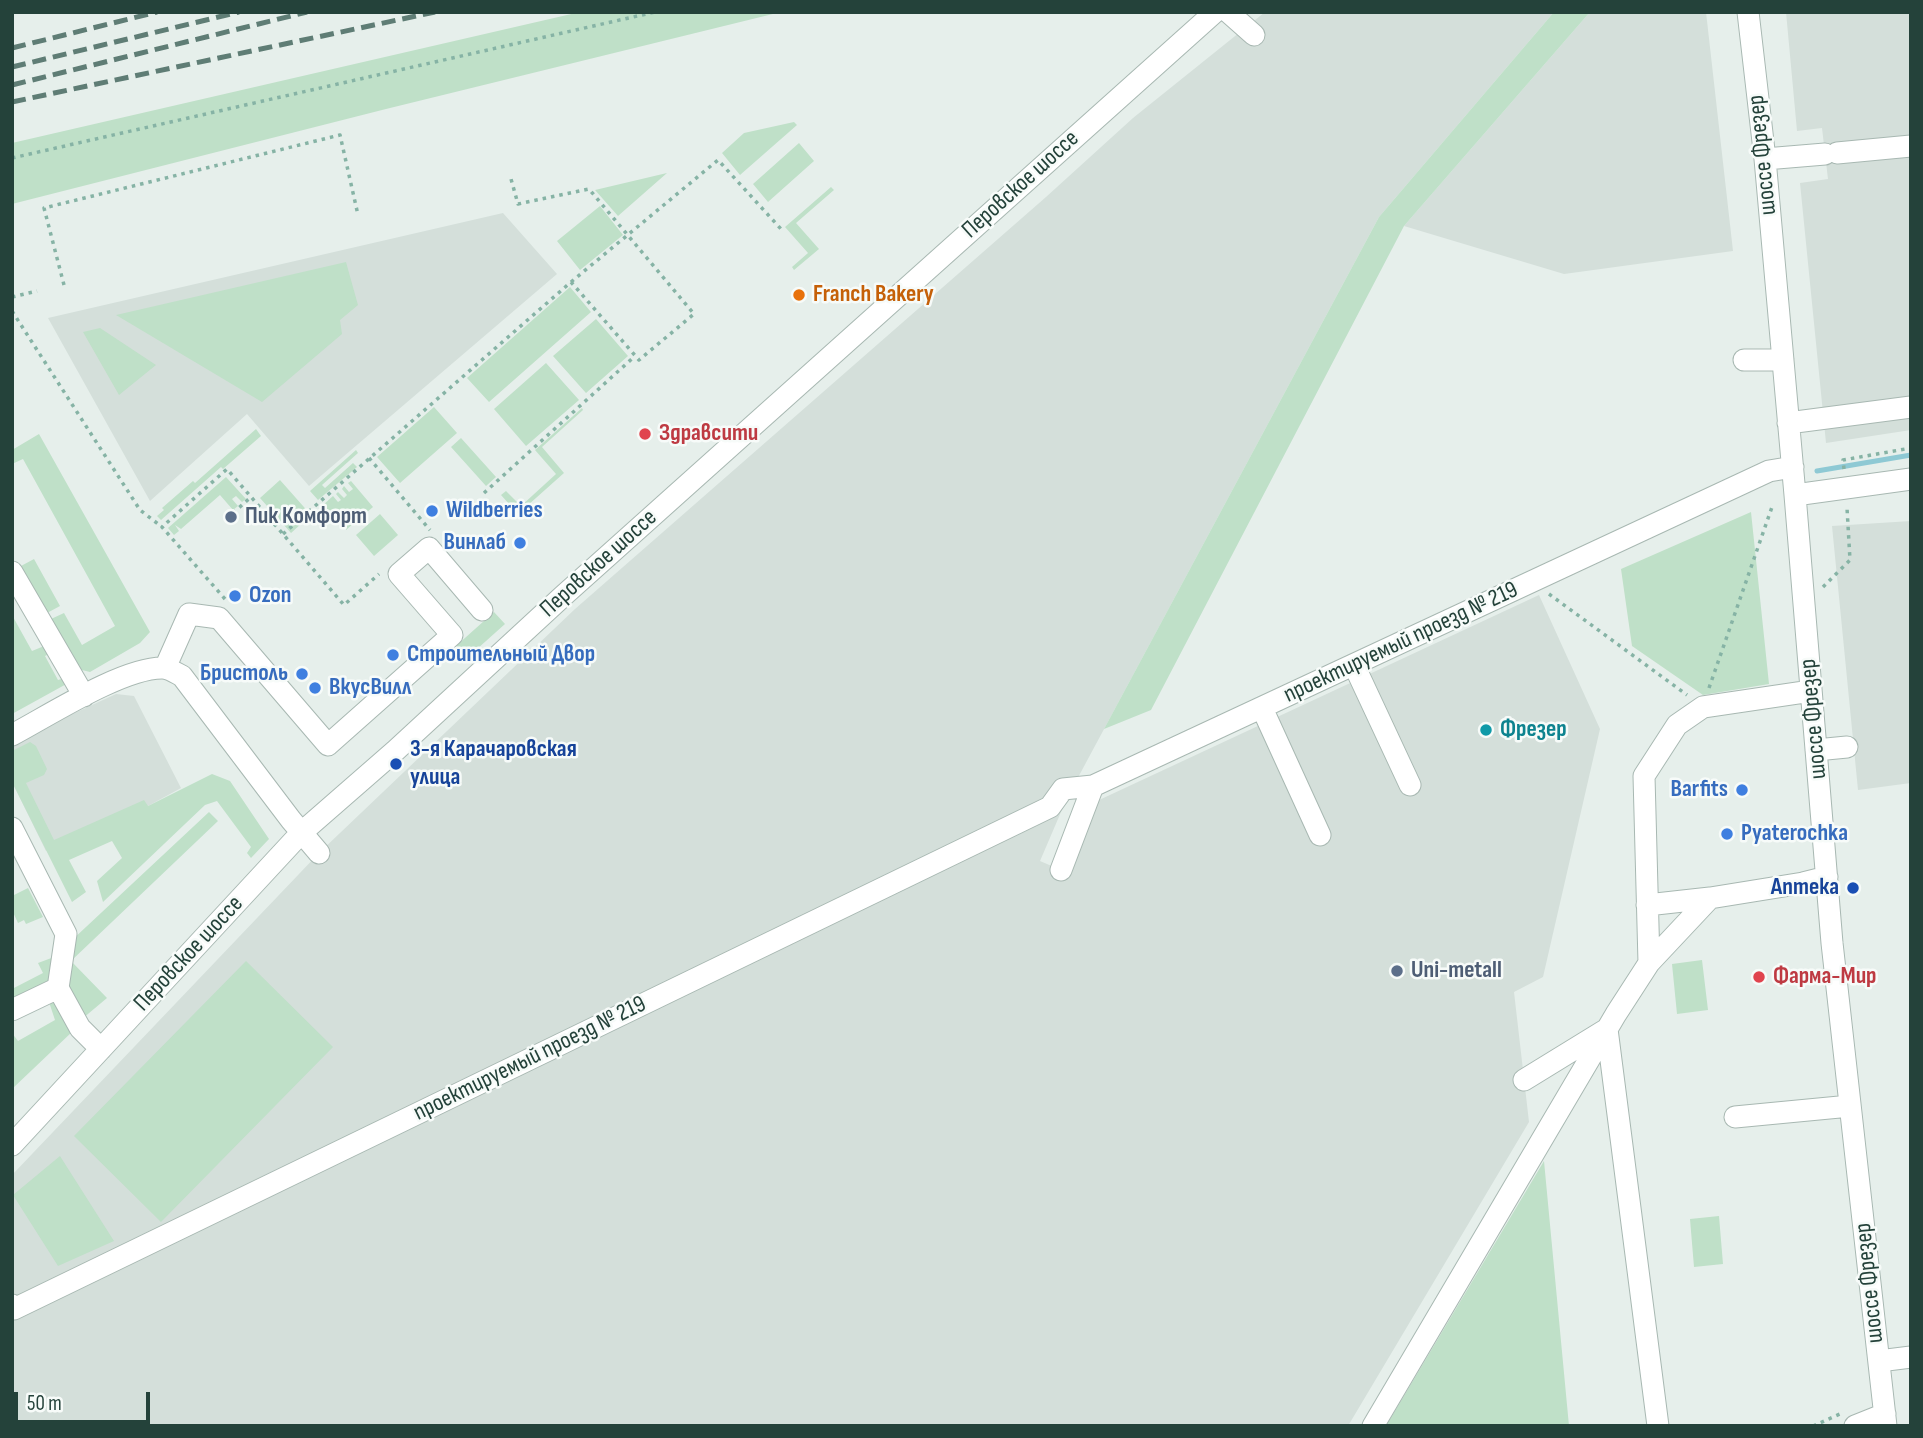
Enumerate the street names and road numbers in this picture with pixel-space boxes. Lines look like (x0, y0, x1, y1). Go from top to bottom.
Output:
street label: шоссе Фрезер (1742, 93, 1784, 217)
street label: Перовское шоссе (957, 125, 1085, 245)
street label: Перовское шоссе (535, 504, 663, 624)
street label: проектируемый проезд № 219 (1279, 576, 1523, 710)
street label: шоссе Фрезер (1794, 658, 1834, 780)
street label: Перовское шоссе (128, 890, 250, 1018)
street label: проектируемый проезд № 219 (409, 990, 651, 1128)
street label: шоссе Фрезер (1849, 1221, 1891, 1345)

